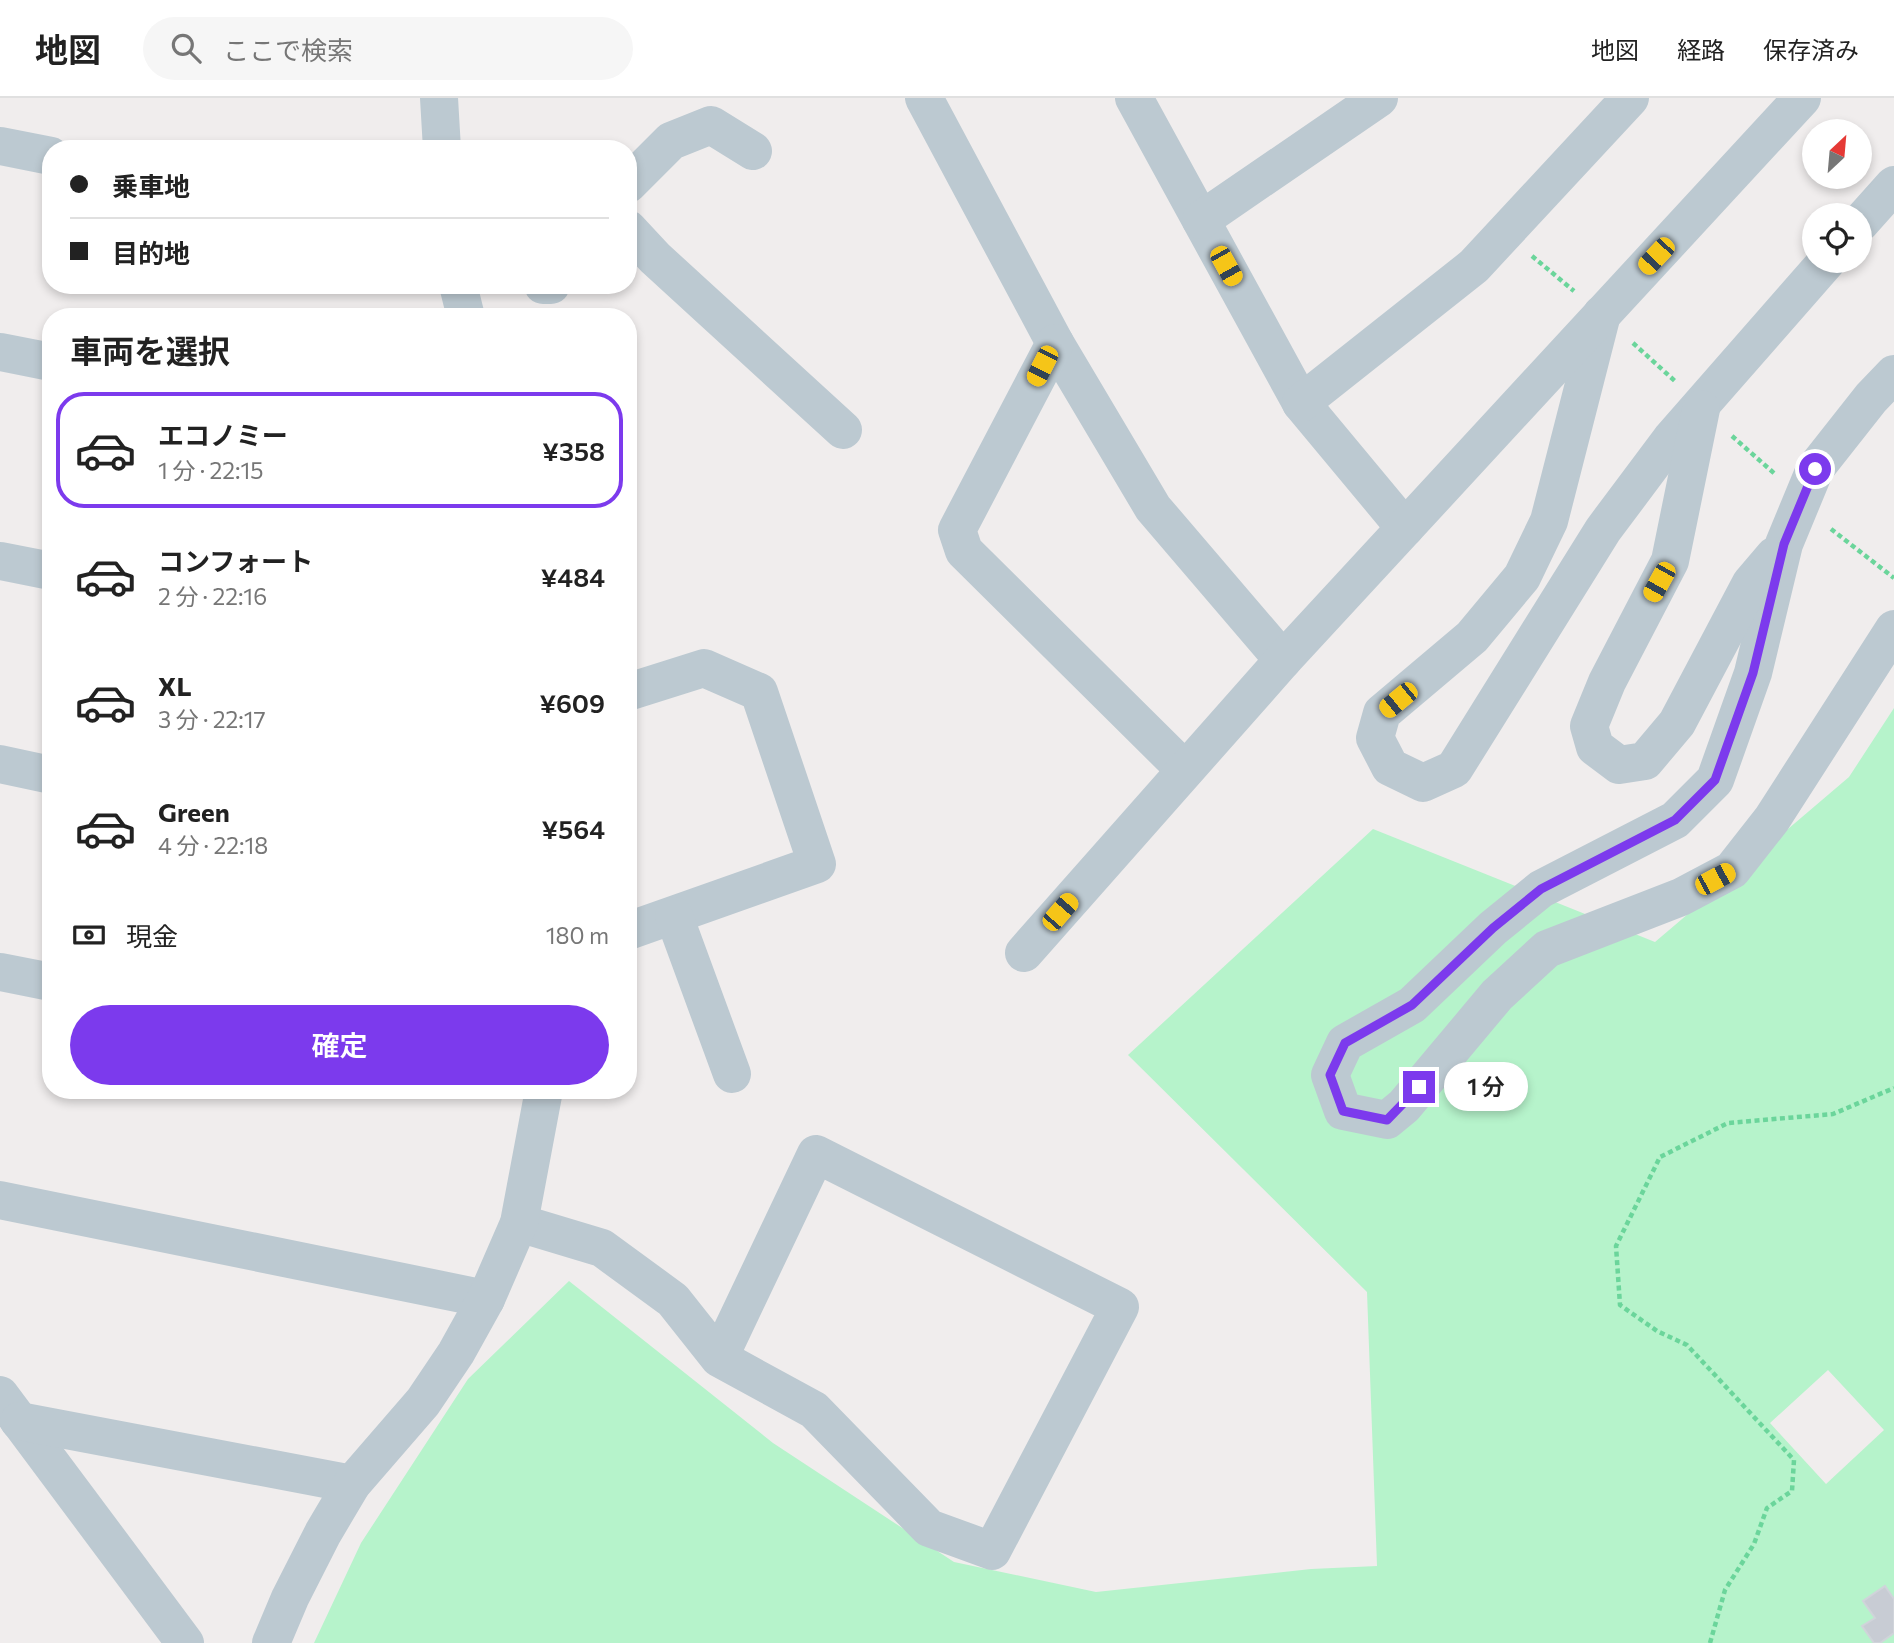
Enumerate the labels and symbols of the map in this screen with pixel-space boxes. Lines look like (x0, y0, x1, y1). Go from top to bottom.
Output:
north arrow (1802, 119, 1872, 189)
car (1634, 233, 1679, 279)
car (1207, 243, 1246, 289)
car (1024, 343, 1061, 389)
route start (1799, 453, 1831, 485)
car (1640, 559, 1679, 605)
car (1376, 679, 1421, 721)
car (1692, 860, 1739, 898)
car (1039, 889, 1082, 935)
callout: 1 分 (1444, 1062, 1528, 1112)
route end (1403, 1071, 1435, 1103)

